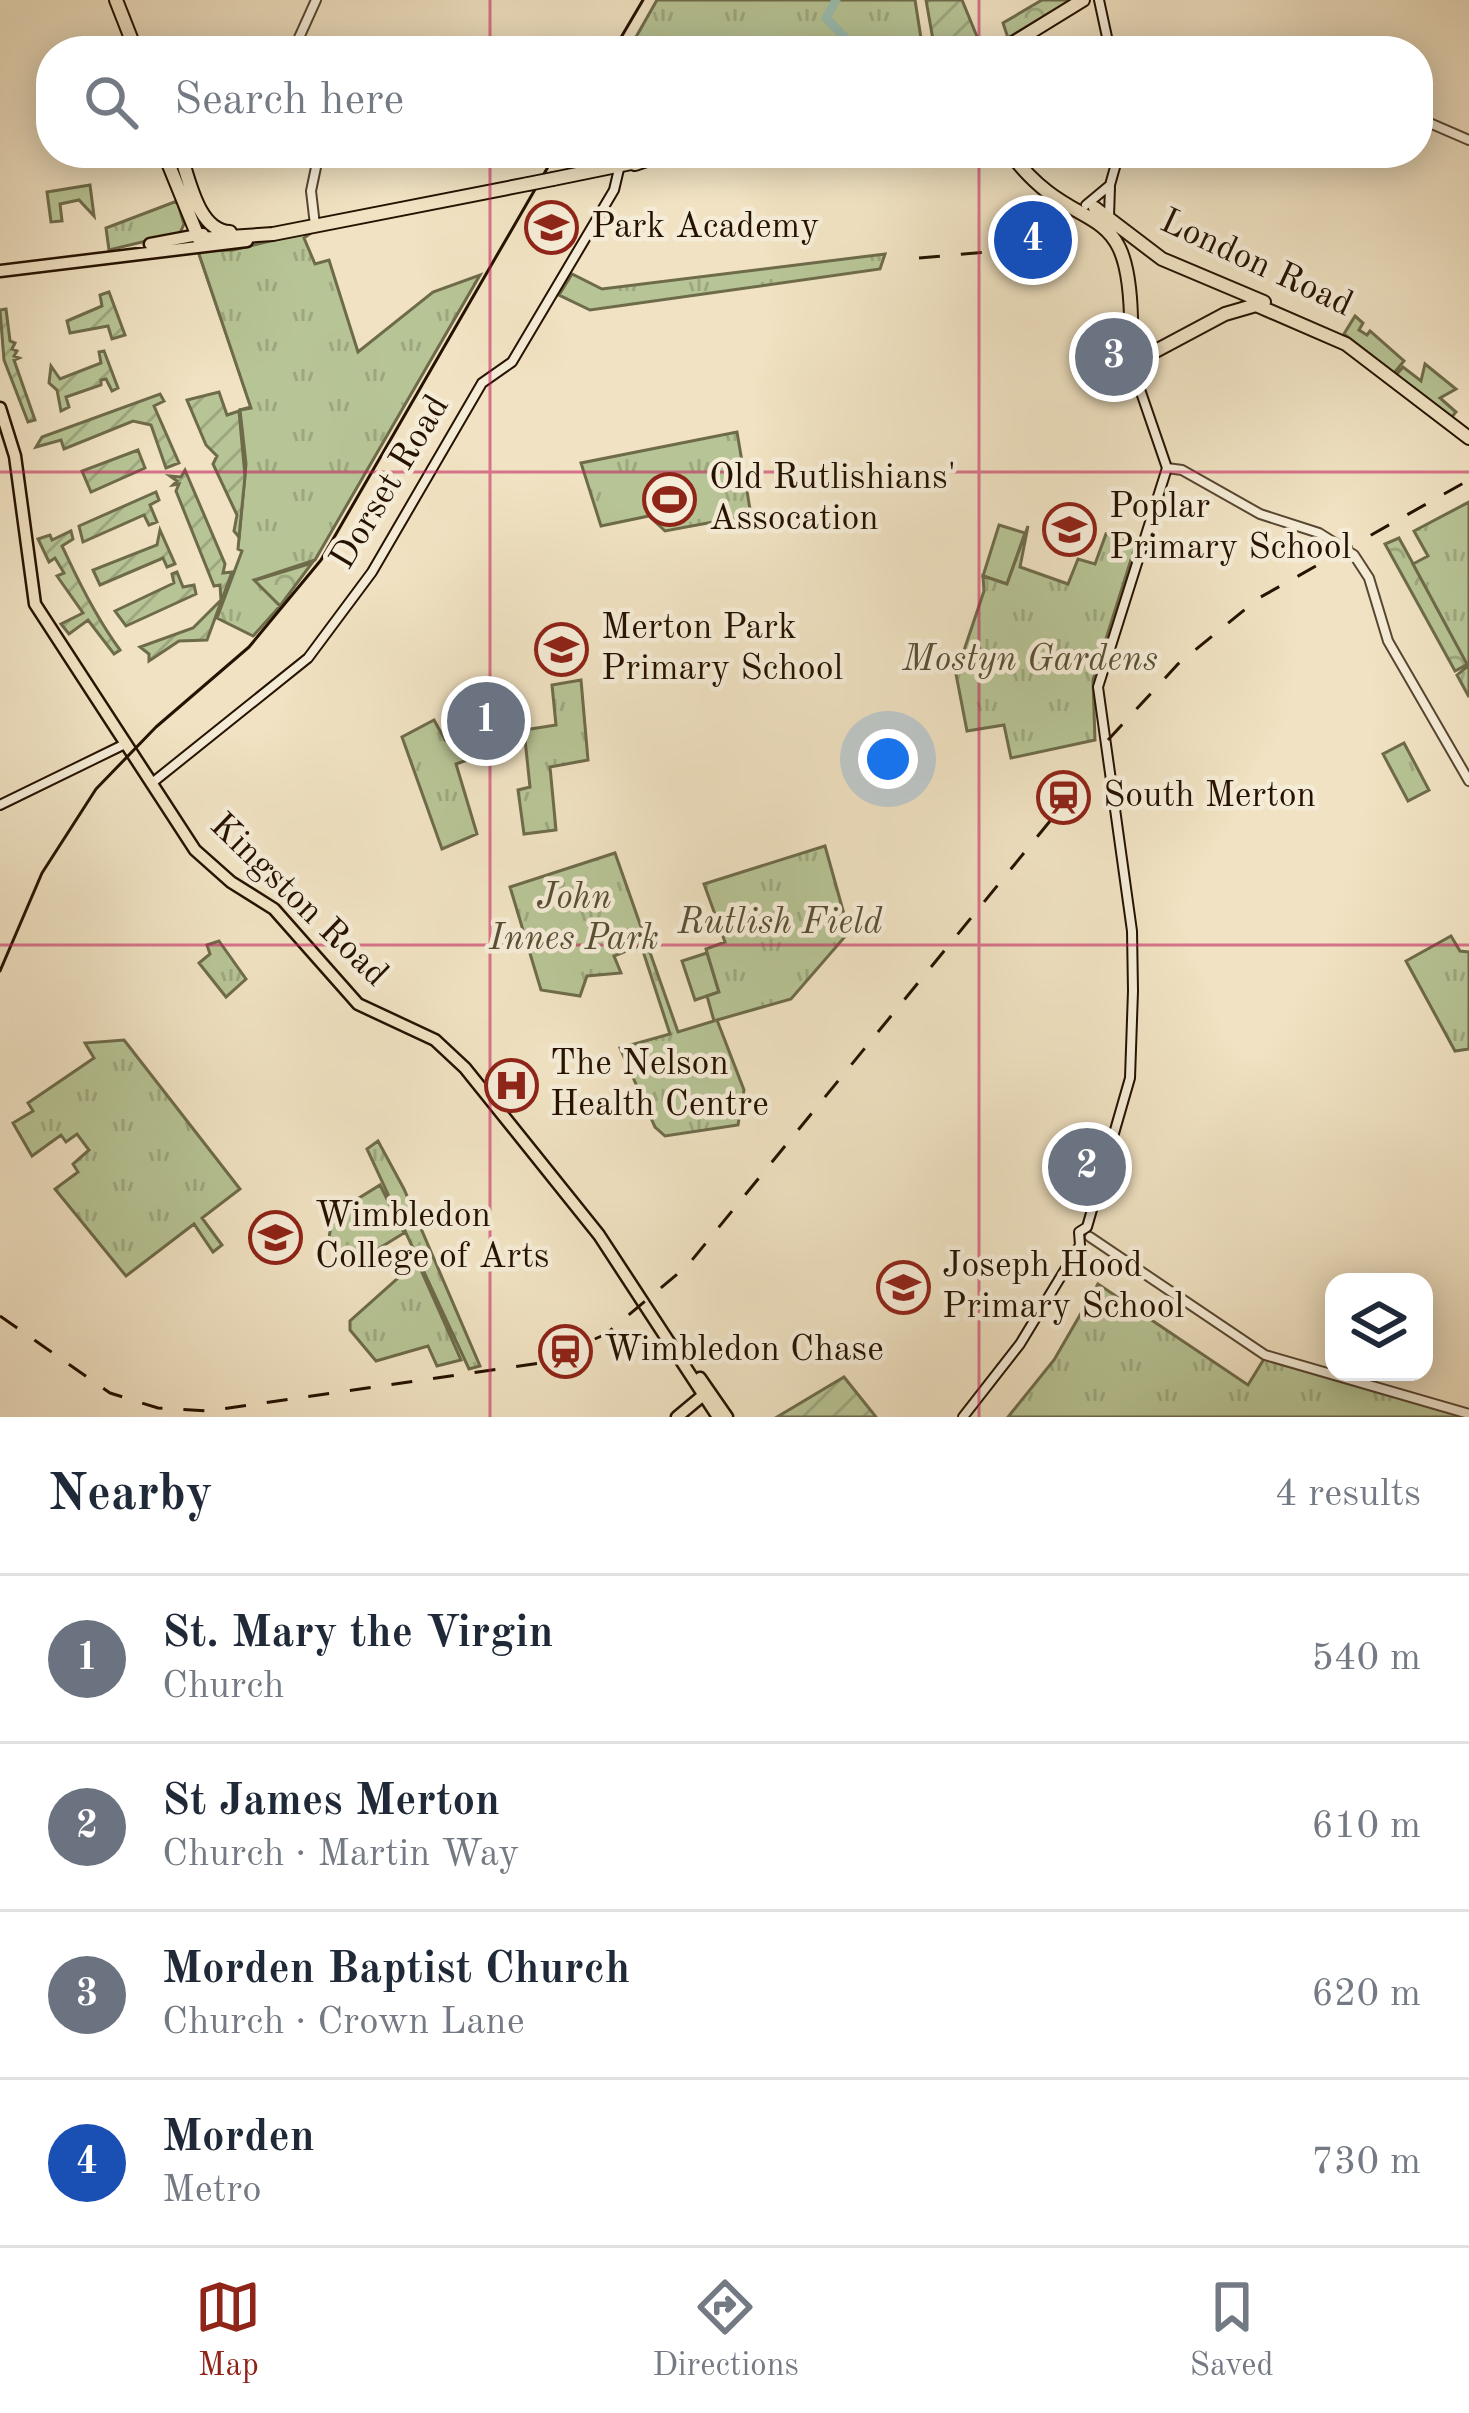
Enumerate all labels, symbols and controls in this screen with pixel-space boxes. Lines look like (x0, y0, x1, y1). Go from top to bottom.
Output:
search box (36, 36, 1433, 168)
icon: search (78, 69, 144, 135)
text: Search here (174, 79, 404, 124)
pin: 4 (994, 195, 1072, 285)
school or university icon: Park Academy (524, 200, 580, 256)
street label: London Road (1154, 204, 1358, 324)
place label: Park Academy (591, 210, 819, 246)
pin: 3 (1075, 312, 1153, 402)
street label: Dorset Road (325, 390, 457, 576)
place label: Old Rutlishians' Assocation (709, 461, 956, 538)
sports icon: Old Rutlishians' Assocation (642, 472, 698, 528)
place label: Poplar Primary School (1109, 490, 1351, 567)
school or university icon: Poplar Primary School (1042, 501, 1098, 557)
place label: Merton Park Primary School (601, 611, 843, 688)
school or university icon: Merton Park Primary School (534, 622, 590, 678)
park label: Mostyn Gardens (901, 642, 1158, 679)
pin: 1 (447, 676, 525, 766)
your location (858, 729, 918, 789)
station icon: South Merton (1036, 769, 1092, 825)
place label: South Merton (1103, 779, 1316, 815)
street label: Kingston Road (202, 808, 394, 994)
park label: John Innes Park (488, 881, 659, 958)
park label: Rutlish Field (677, 906, 883, 942)
place label: The Nelson Health Centre (550, 1047, 769, 1124)
hospital icon: The Nelson Health Centre (483, 1058, 539, 1114)
pin: 2 (1048, 1122, 1126, 1212)
place label: Wimbledon College of Arts (315, 1199, 549, 1276)
school or university icon: Wimbledon College of Arts (248, 1210, 304, 1266)
place label: Joseph Hood Primary School (942, 1249, 1184, 1326)
school or university icon: Joseph Hood Primary School (875, 1260, 931, 1316)
map controls (1325, 1273, 1433, 1381)
button: layers (1325, 1273, 1433, 1381)
station icon: Wimbledon Chase (537, 1323, 593, 1379)
place label: Wimbledon Chase (604, 1333, 884, 1369)
text: Nearby (48, 1470, 213, 1521)
text: 4 results (1275, 1475, 1421, 1514)
text: St. Mary the Virgin (162, 1612, 554, 1657)
text: 1 (76, 1639, 98, 1678)
text: 540 m (1311, 1639, 1421, 1678)
text: Church (162, 1667, 284, 1706)
text: St James Merton (162, 1780, 500, 1825)
text: 2 (76, 1807, 98, 1846)
text: 610 m (1311, 1807, 1421, 1846)
text: Church · Martin Way (162, 1835, 519, 1874)
text: Morden Baptist Church (162, 1948, 630, 1993)
text: 3 (76, 1975, 98, 2014)
text: 620 m (1311, 1975, 1421, 2014)
text: Church · Crown Lane (162, 2003, 525, 2042)
text: Morden (162, 2116, 315, 2161)
text: 4 (76, 2143, 98, 2182)
text: 730 m (1311, 2143, 1421, 2182)
text: Metro (162, 2171, 262, 2210)
tab: Map (195, 2274, 261, 2387)
tab: Directions (652, 2274, 799, 2387)
tab: Saved (1190, 2274, 1274, 2387)

